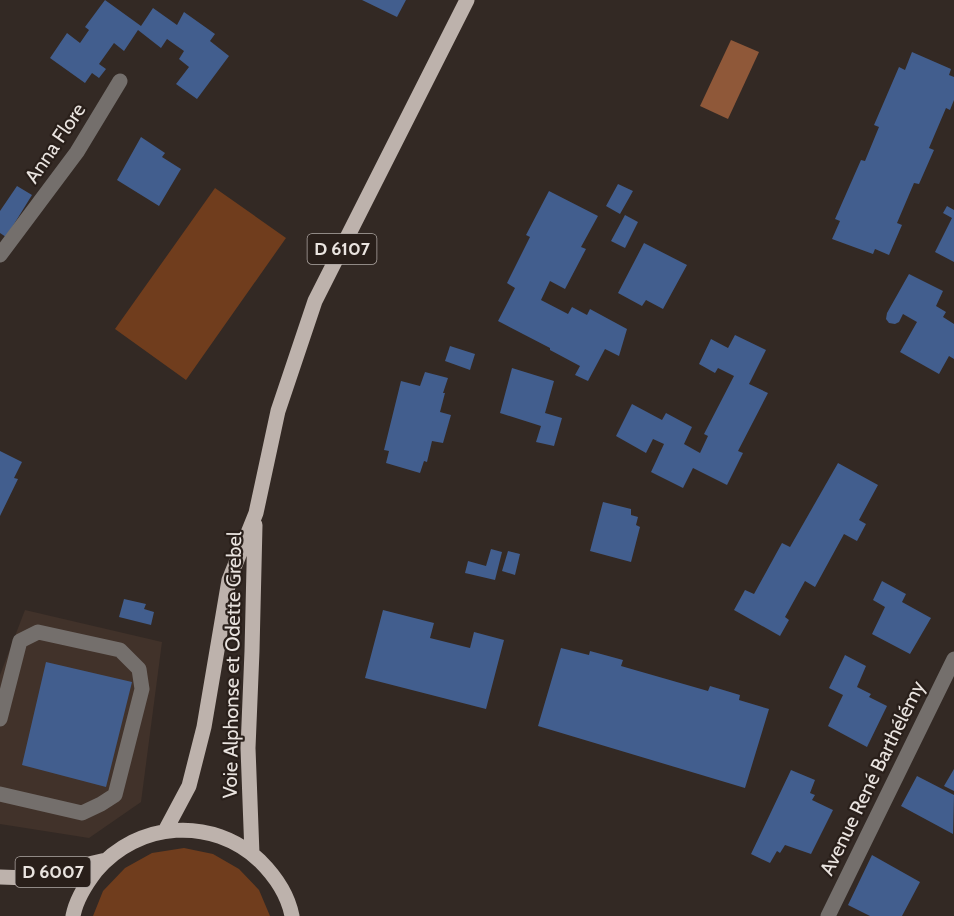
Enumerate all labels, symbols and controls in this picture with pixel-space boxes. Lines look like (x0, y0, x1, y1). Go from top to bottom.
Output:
street label: Anna Flore (20, 98, 90, 188)
road number: D 6107 (308, 234, 376, 264)
street label: Voie Alphonse et Odette Grebel (218, 531, 246, 799)
street label: Avenue René Barthélémy (814, 677, 930, 879)
road number: D 6007 (16, 857, 90, 887)

